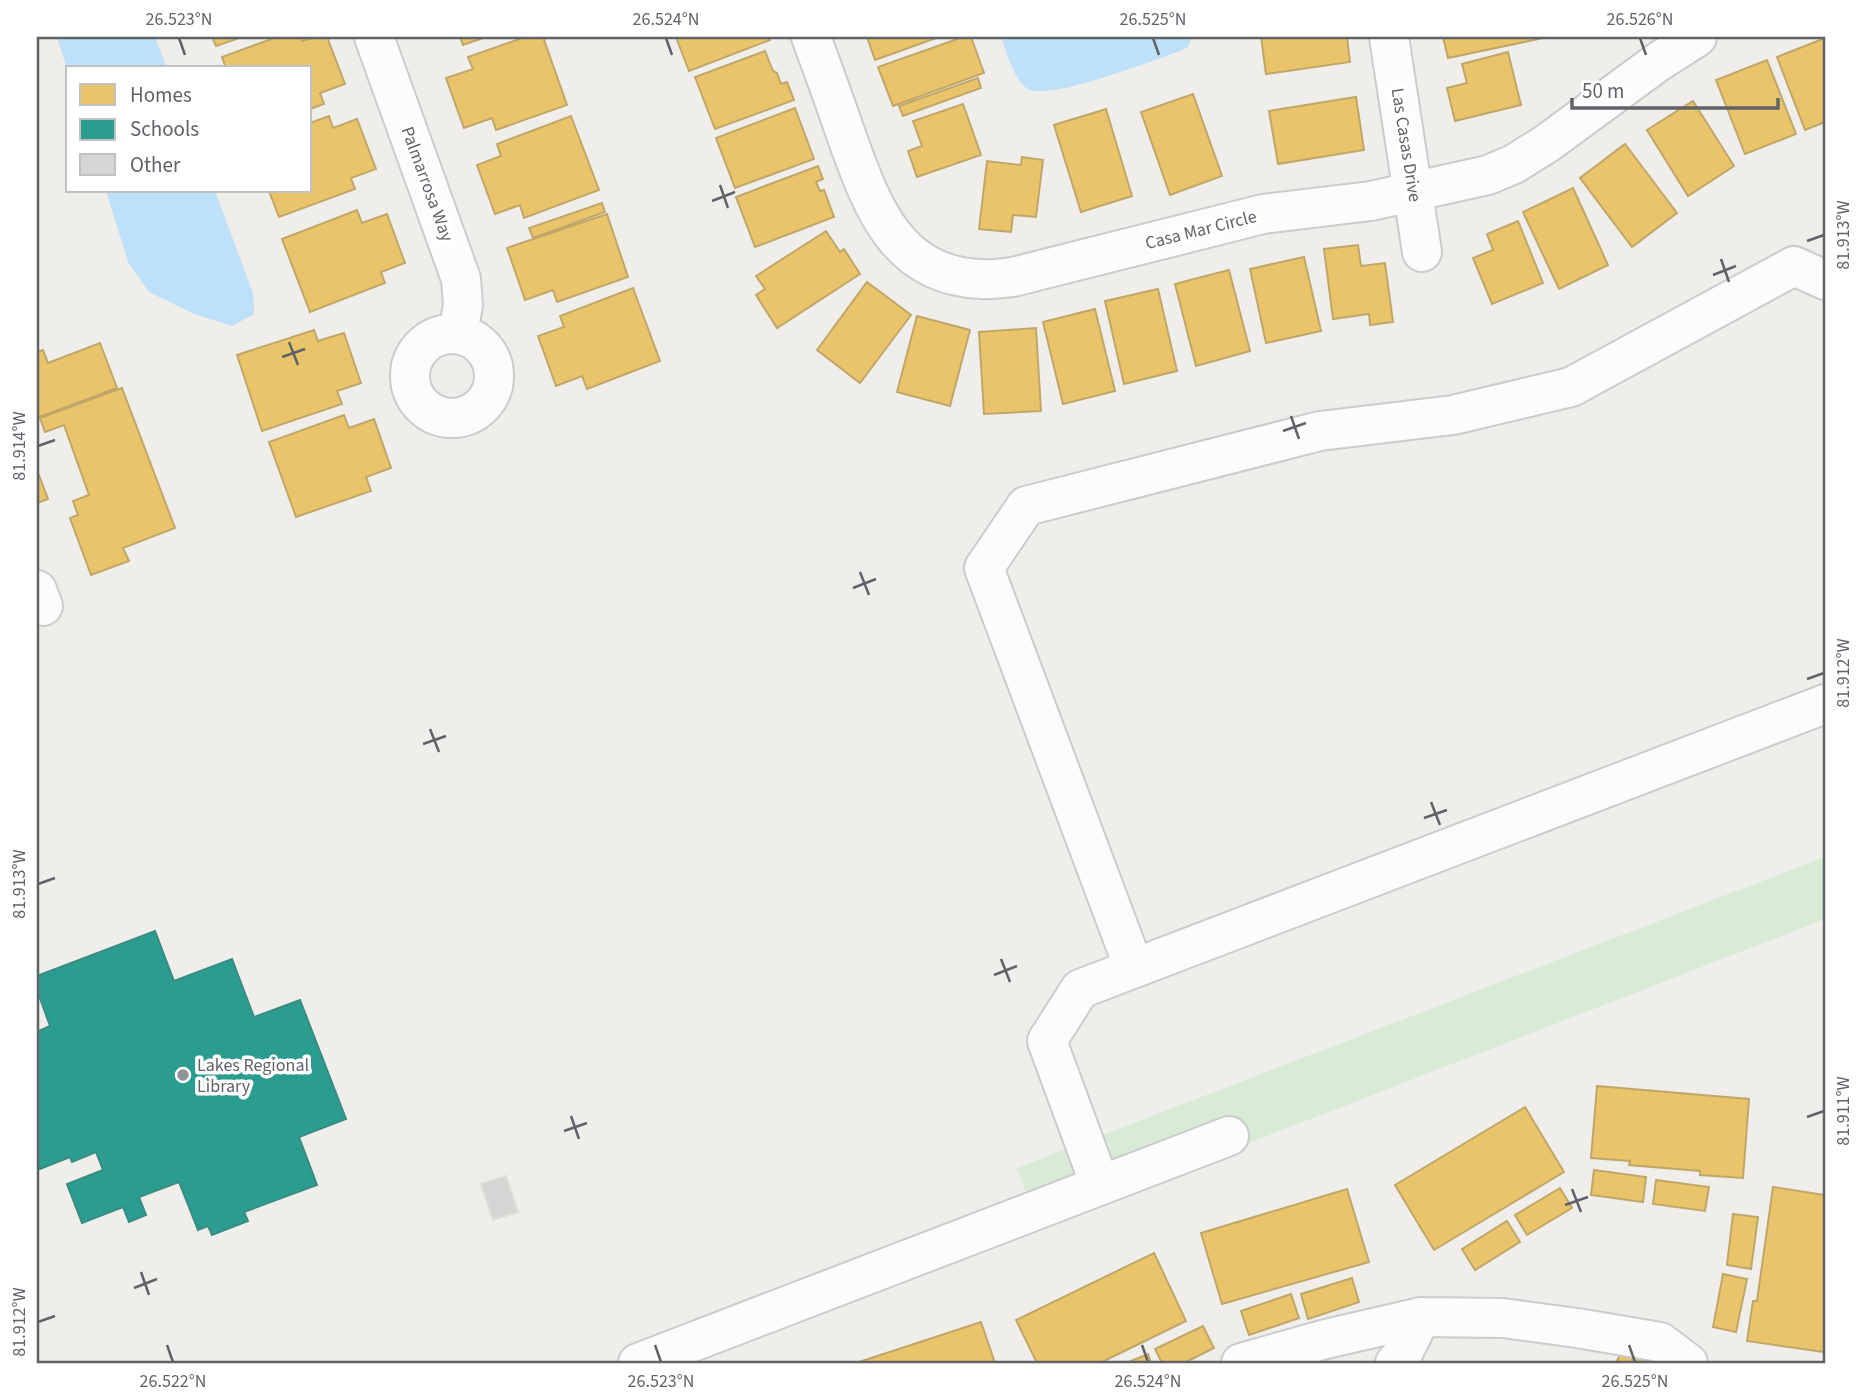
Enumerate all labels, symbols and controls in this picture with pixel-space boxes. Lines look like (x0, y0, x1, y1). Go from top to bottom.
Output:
text: 26.523°N (146, 7, 212, 32)
text: 26.524°N (633, 7, 699, 32)
text: 26.525°N (1120, 7, 1186, 32)
text: 26.526°N (1607, 7, 1673, 32)
legend (66, 66, 312, 192)
scale bar (1572, 66, 1778, 110)
text: 50 m (1582, 76, 1624, 106)
text: Homes (130, 80, 192, 110)
street label: Las Casas Drive (1385, 86, 1427, 204)
text: Schools (130, 114, 199, 144)
street label: Palmarrosa Way (395, 123, 460, 246)
text: Other (130, 150, 181, 180)
text: 81.913°W (1831, 200, 1856, 270)
street label: Casa Mar Circle (1143, 204, 1259, 256)
text: 81.914°W (7, 411, 32, 481)
text: 81.912°W (1831, 638, 1856, 708)
text: 81.913°W (7, 849, 32, 919)
place label: Lakes Regional Library (197, 1053, 309, 1099)
marker: Lakes Regional Library (175, 1067, 191, 1083)
text: 81.911°W (1831, 1076, 1856, 1146)
text: 81.912°W (7, 1287, 32, 1357)
text: 26.522°N (140, 1369, 206, 1394)
text: 26.523°N (628, 1369, 694, 1394)
text: 26.524°N (1115, 1369, 1181, 1394)
text: 26.525°N (1602, 1369, 1668, 1394)

